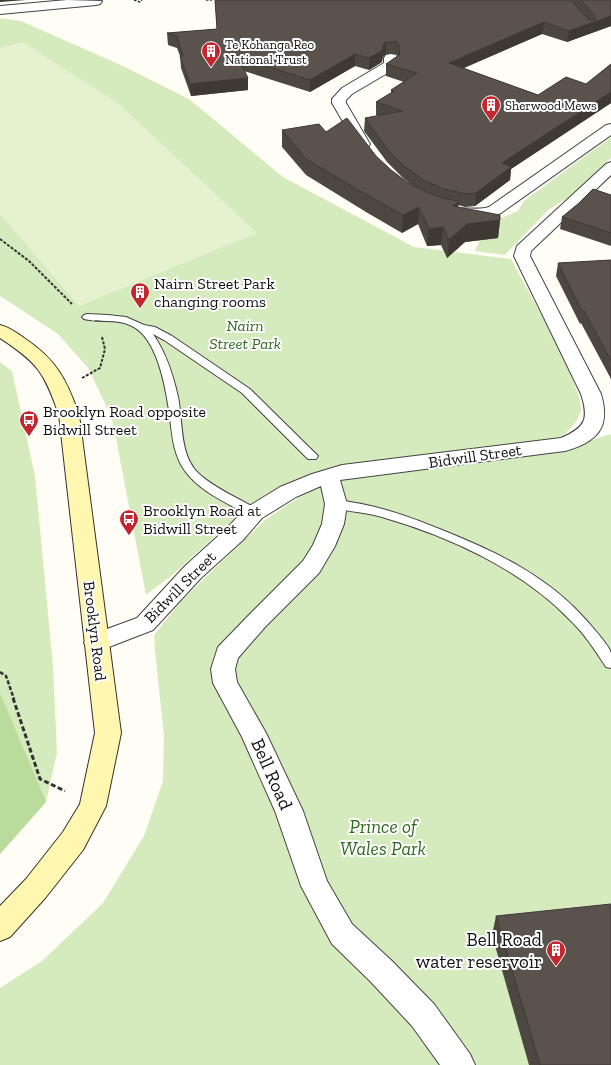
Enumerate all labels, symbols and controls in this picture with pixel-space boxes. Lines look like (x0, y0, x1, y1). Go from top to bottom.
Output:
place label: Te Kohanga Reo National Trust (225, 37, 314, 67)
building icon: Te Kohanga Reo National Trust (200, 40, 222, 68)
building icon: Sherwood Mews (480, 94, 502, 122)
place label: Sherwood Mews (505, 98, 597, 113)
place label: Nairn Street Park changing rooms (154, 274, 275, 311)
building icon: Nairn Street Park changing rooms (129, 281, 151, 309)
park label: Nairn Street Park (209, 316, 281, 353)
place label: Brooklyn Road opposite Bidwill Street (43, 402, 206, 439)
bus stop icon: Brooklyn Road opposite Bidwill Street (18, 409, 40, 437)
street label: Bidwill Street (427, 440, 523, 472)
place label: Brooklyn Road at Bidwill Street (143, 501, 261, 538)
bus stop icon: Brooklyn Road at Bidwill Street (118, 508, 140, 536)
street label: Bidwill Street (140, 547, 220, 627)
street label: Brooklyn Road (79, 580, 111, 682)
street label: Bell Road (246, 735, 298, 814)
park label: Prince of Wales Park (340, 815, 426, 860)
place label: Bell Road water reservoir (416, 928, 543, 973)
building icon: Bell Road water reservoir (545, 939, 567, 967)

